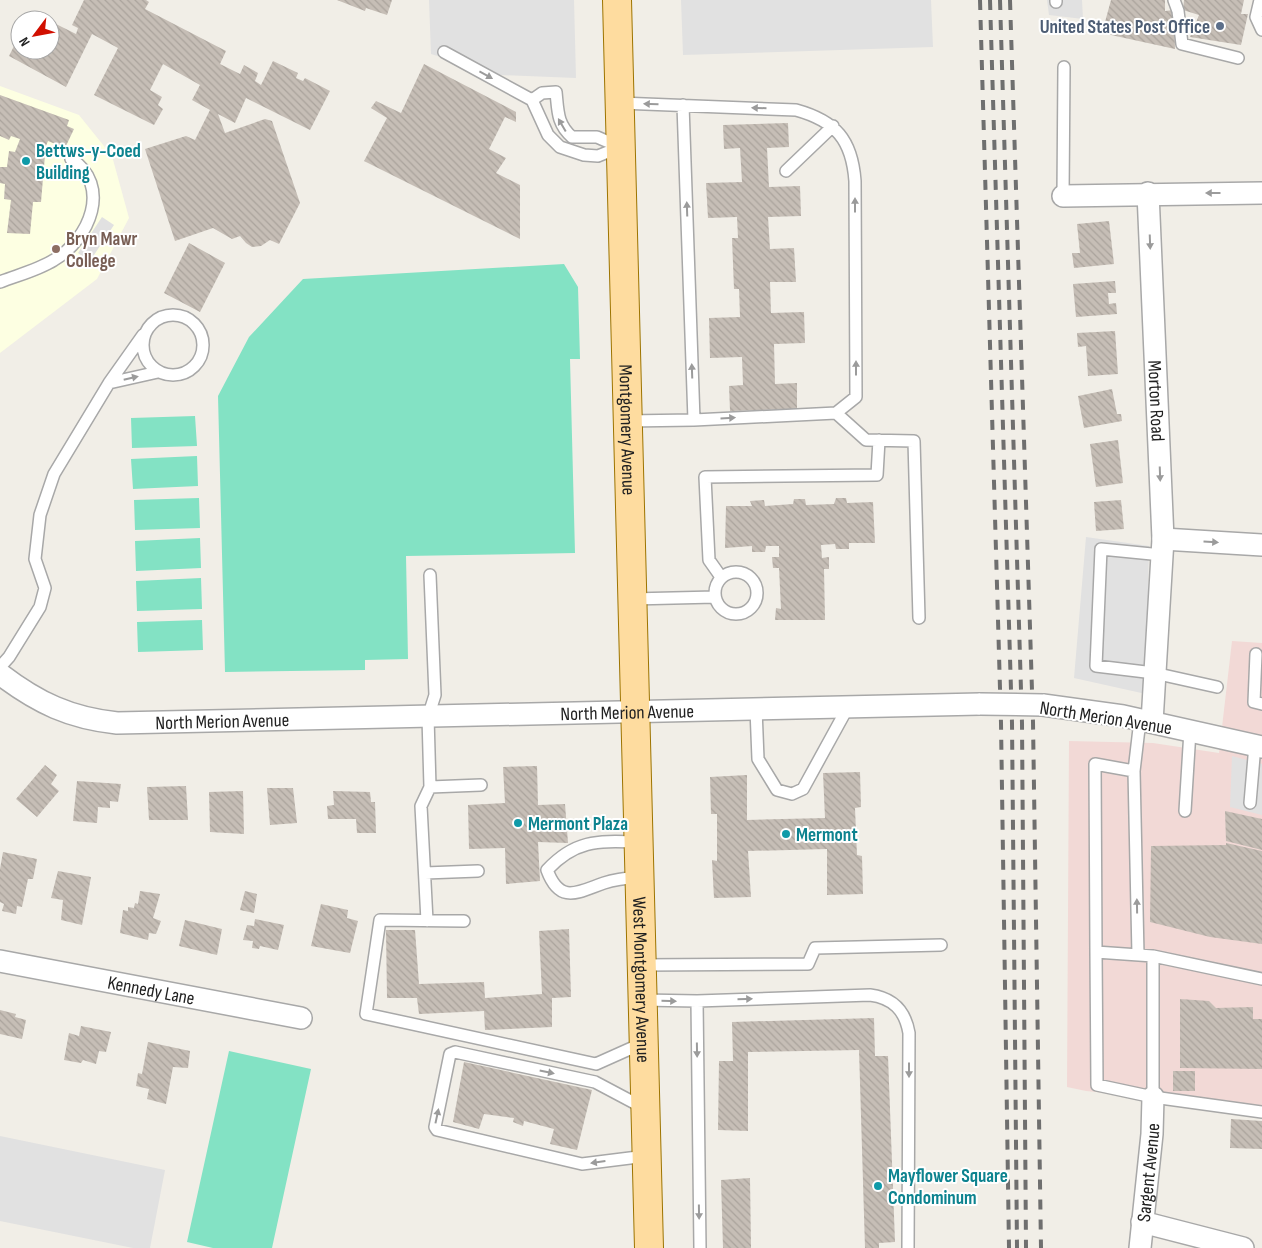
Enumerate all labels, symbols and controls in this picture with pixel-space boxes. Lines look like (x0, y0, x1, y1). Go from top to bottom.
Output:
north arrow (10, 10, 60, 60)
place label: United States Post Office (1040, 16, 1210, 39)
marker: United States Post Office (1214, 20, 1226, 32)
text: N (15, 34, 34, 49)
one-way arrow (480, 71, 493, 80)
one-way arrow (643, 100, 659, 108)
one-way arrow (751, 104, 767, 112)
one-way arrow (558, 119, 567, 132)
place label: Bettws-y-Coed Building (36, 140, 141, 185)
marker: Bettws-y-Coed Building (20, 155, 32, 167)
one-way arrow (1205, 189, 1221, 197)
one-way arrow (851, 197, 859, 213)
one-way arrow (682, 201, 690, 217)
place label: Bryn Mawr College (66, 228, 138, 273)
one-way arrow (1146, 234, 1154, 250)
marker: Bryn Mawr College (50, 243, 62, 255)
one-way arrow (852, 360, 860, 376)
street label: Morton Road (1142, 360, 1169, 442)
one-way arrow (688, 363, 696, 379)
street label: Montgomery Avenue (613, 364, 640, 496)
one-way arrow (123, 374, 138, 382)
one-way arrow (721, 414, 737, 422)
one-way arrow (1156, 467, 1164, 483)
one-way arrow (1204, 538, 1220, 546)
street label: North Merion Avenue (1038, 697, 1174, 740)
street label: North Merion Avenue (560, 700, 694, 726)
street label: North Merion Avenue (155, 709, 289, 735)
place label: Mermont Plaza (528, 813, 628, 836)
marker: Mermont Plaza (512, 817, 524, 829)
place label: Mermont (796, 824, 858, 847)
marker: Mermont (780, 828, 792, 840)
street label: West Montgomery Avenue (627, 896, 654, 1063)
one-way arrow (1132, 898, 1140, 914)
street label: Kennedy Lane (106, 972, 197, 1011)
one-way arrow (738, 995, 754, 1003)
one-way arrow (662, 997, 678, 1005)
one-way arrow (693, 1042, 701, 1058)
one-way arrow (905, 1062, 913, 1078)
one-way arrow (539, 1068, 554, 1076)
one-way arrow (433, 1109, 441, 1124)
street label: Sargent Avenue (1133, 1123, 1165, 1223)
one-way arrow (590, 1158, 606, 1166)
place label: Mayflower Square Condominum (888, 1165, 1008, 1210)
marker: Mayflower Square Condominum (872, 1180, 884, 1192)
one-way arrow (696, 1205, 704, 1221)

